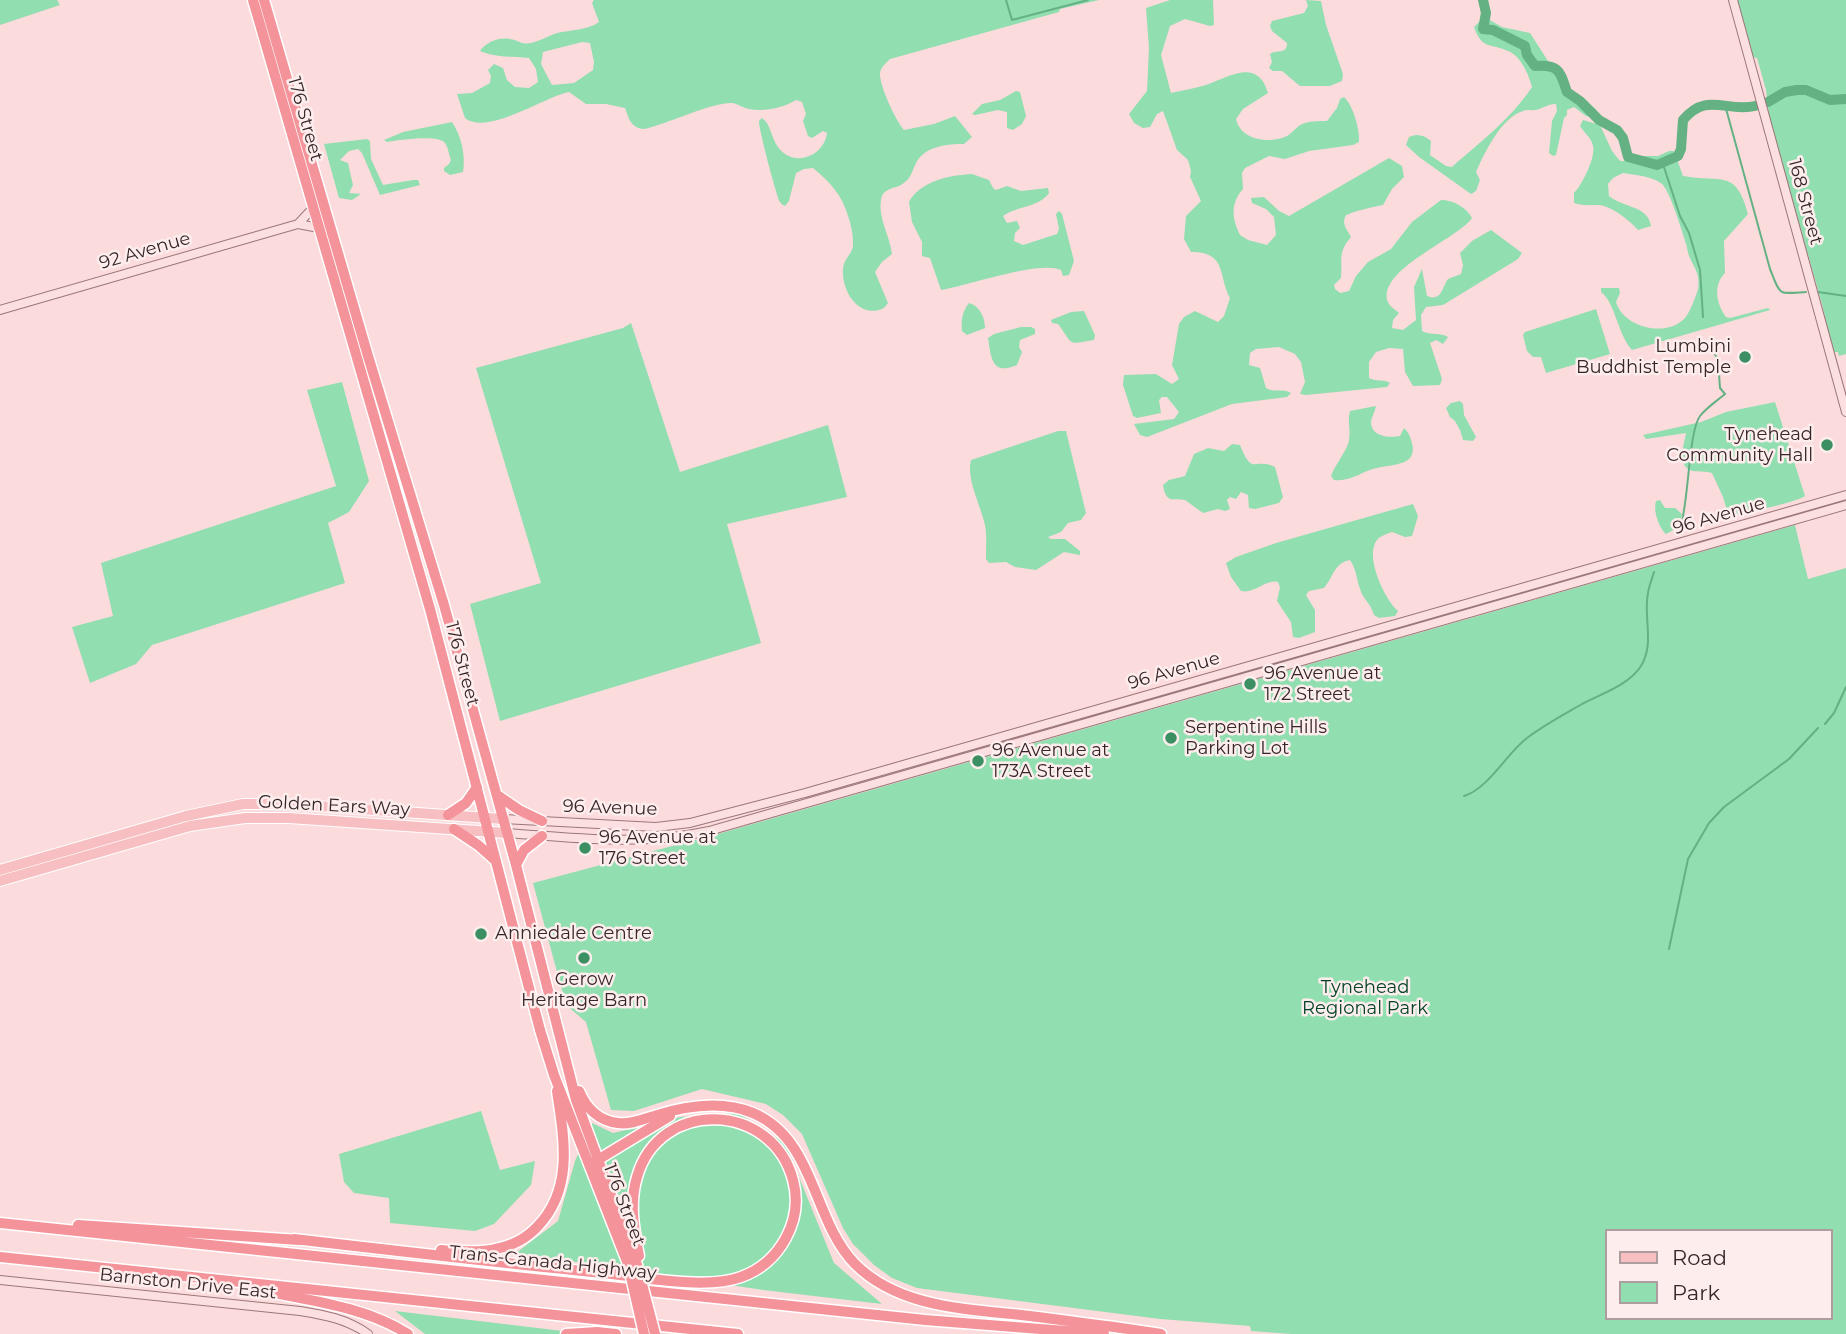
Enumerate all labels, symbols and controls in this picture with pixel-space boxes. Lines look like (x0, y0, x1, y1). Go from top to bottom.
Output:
street label: 176 Street (283, 74, 327, 164)
street label: 168 Street (1783, 157, 1827, 247)
street label: 92 Avenue (97, 228, 193, 274)
place label: Lumbini Buddhist Temple (1576, 336, 1731, 378)
marker: Lumbini Buddhist Temple (1737, 349, 1753, 365)
place label: Tynehead Community Hall (1666, 424, 1813, 466)
marker: Tynehead Community Hall (1819, 437, 1835, 453)
street label: 96 Avenue (1671, 493, 1767, 539)
street label: 176 Street (440, 619, 484, 709)
street label: 96 Avenue (1126, 648, 1222, 694)
place label: 96 Avenue at 172 Street (1264, 663, 1381, 706)
marker: 96 Avenue at 172 Street (1242, 676, 1258, 692)
place label: Serpentine Hills Parking Lot (1185, 717, 1327, 760)
marker: Serpentine Hills Parking Lot (1163, 730, 1179, 746)
place label: 96 Avenue at 173A Street (992, 740, 1109, 782)
marker: 96 Avenue at 173A Street (970, 753, 986, 769)
street label: Golden Ears Way (257, 791, 411, 821)
street label: 96 Avenue (562, 796, 658, 820)
place label: 96 Avenue at 176 Street (599, 827, 716, 870)
marker: 96 Avenue at 176 Street (577, 840, 593, 856)
place label: Anniedale Centre (495, 923, 652, 945)
marker: Anniedale Centre (473, 926, 489, 942)
marker: Gerow Heritage Barn (576, 950, 592, 966)
place label: Gerow Heritage Barn (521, 969, 647, 1012)
park label: Tynehead Regional Park (1302, 977, 1428, 1020)
street label: 176 Street (598, 1161, 650, 1249)
legend (1604, 1229, 1832, 1320)
street label: Trans-Canada Highway (448, 1241, 658, 1285)
text: Road (1672, 1245, 1727, 1270)
street label: Barnston Drive East (98, 1264, 278, 1304)
text: Park (1672, 1280, 1720, 1305)

